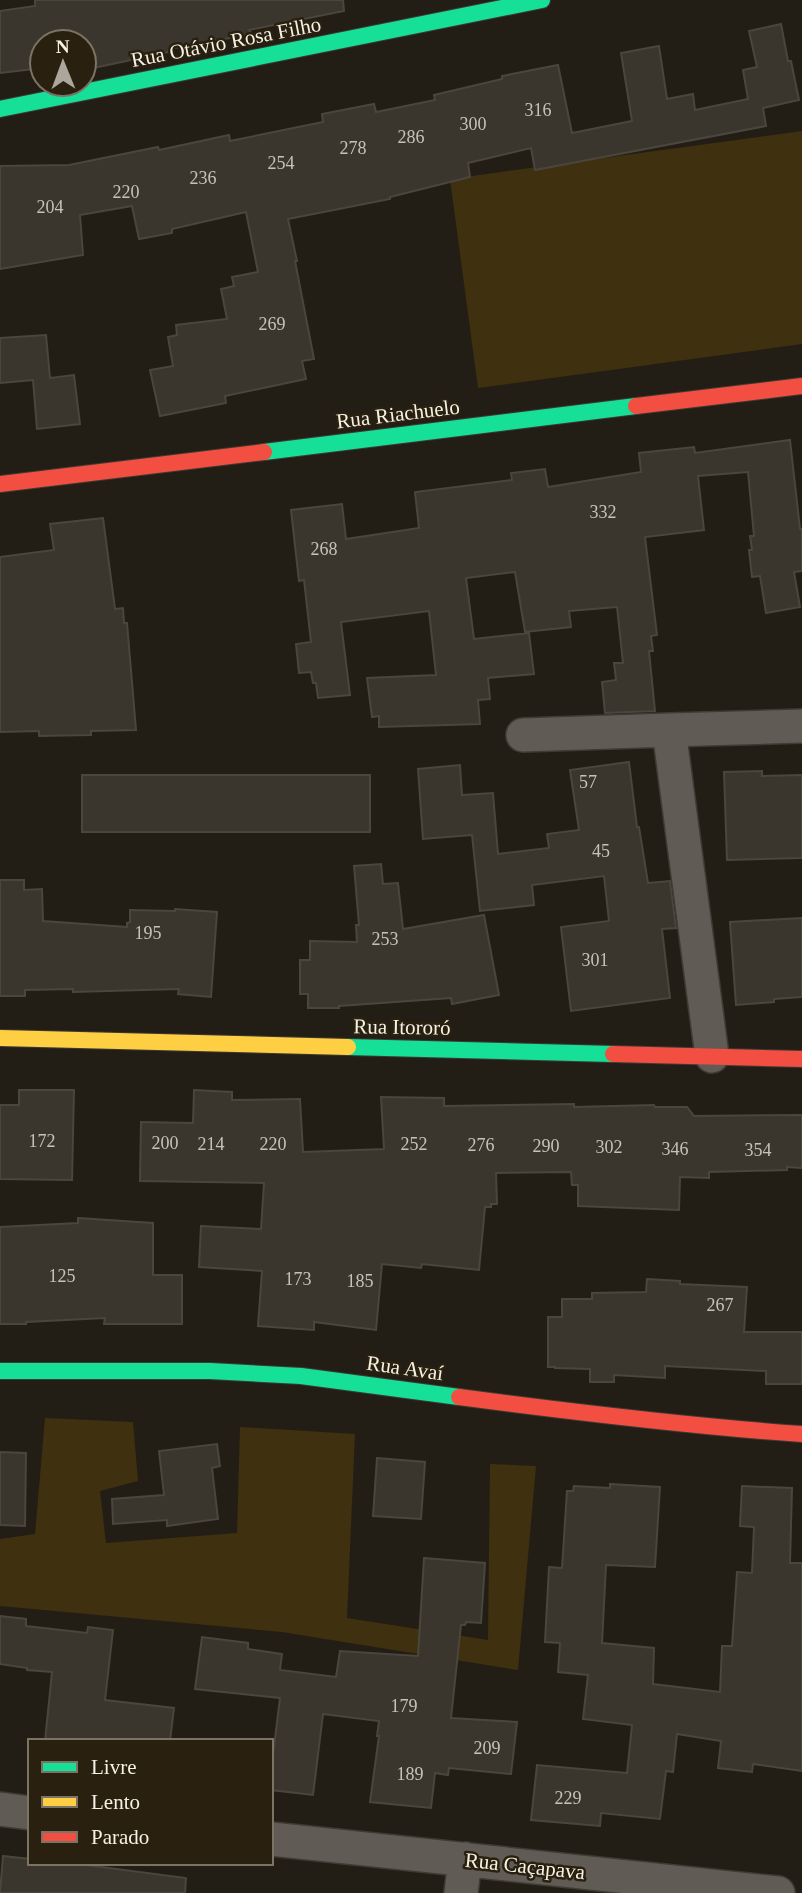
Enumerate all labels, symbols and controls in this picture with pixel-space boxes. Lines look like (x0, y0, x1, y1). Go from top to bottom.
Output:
street label: Rua Otávio Rosa Filho (129, 12, 323, 72)
north arrow (28, 28, 98, 98)
text: N (56, 36, 70, 57)
house number: 316 (525, 100, 552, 120)
house number: 300 (460, 114, 487, 134)
house number: 286 (398, 127, 425, 147)
house number: 278 (340, 138, 367, 158)
house number: 254 (268, 153, 295, 173)
house number: 236 (190, 168, 217, 188)
house number: 220 (113, 182, 140, 202)
house number: 204 (37, 197, 64, 217)
house number: 269 (259, 314, 286, 334)
street label: Rua Riachuelo (335, 395, 461, 433)
house number: 332 (590, 502, 617, 522)
house number: 268 (311, 539, 338, 559)
house number: 57 (579, 772, 597, 792)
house number: 45 (592, 841, 610, 861)
house number: 195 (135, 923, 162, 943)
house number: 253 (372, 929, 399, 949)
house number: 301 (582, 950, 609, 970)
street label: Rua Itororó (353, 1014, 451, 1040)
house number: 172 (29, 1131, 56, 1151)
house number: 200 (152, 1133, 179, 1153)
house number: 214 (198, 1134, 225, 1154)
house number: 220 (260, 1134, 287, 1154)
house number: 252 (401, 1134, 428, 1154)
house number: 276 (468, 1135, 495, 1155)
house number: 290 (533, 1136, 560, 1156)
house number: 302 (596, 1137, 623, 1157)
house number: 346 (662, 1139, 689, 1159)
house number: 354 (745, 1140, 772, 1160)
house number: 125 (49, 1266, 76, 1286)
house number: 173 (285, 1269, 312, 1289)
house number: 185 (347, 1271, 374, 1291)
house number: 267 (707, 1295, 734, 1315)
street label: Rua Avaí (365, 1351, 445, 1385)
house number: 179 (391, 1696, 418, 1716)
house number: 209 (474, 1738, 501, 1758)
legend (28, 1739, 273, 1865)
text: Livre (91, 1755, 136, 1779)
house number: 189 (397, 1764, 424, 1784)
house number: 229 (555, 1788, 582, 1808)
text: Lento (91, 1790, 140, 1814)
text: Parado (91, 1825, 149, 1849)
street label: Rua Caçapava (464, 1848, 587, 1884)

